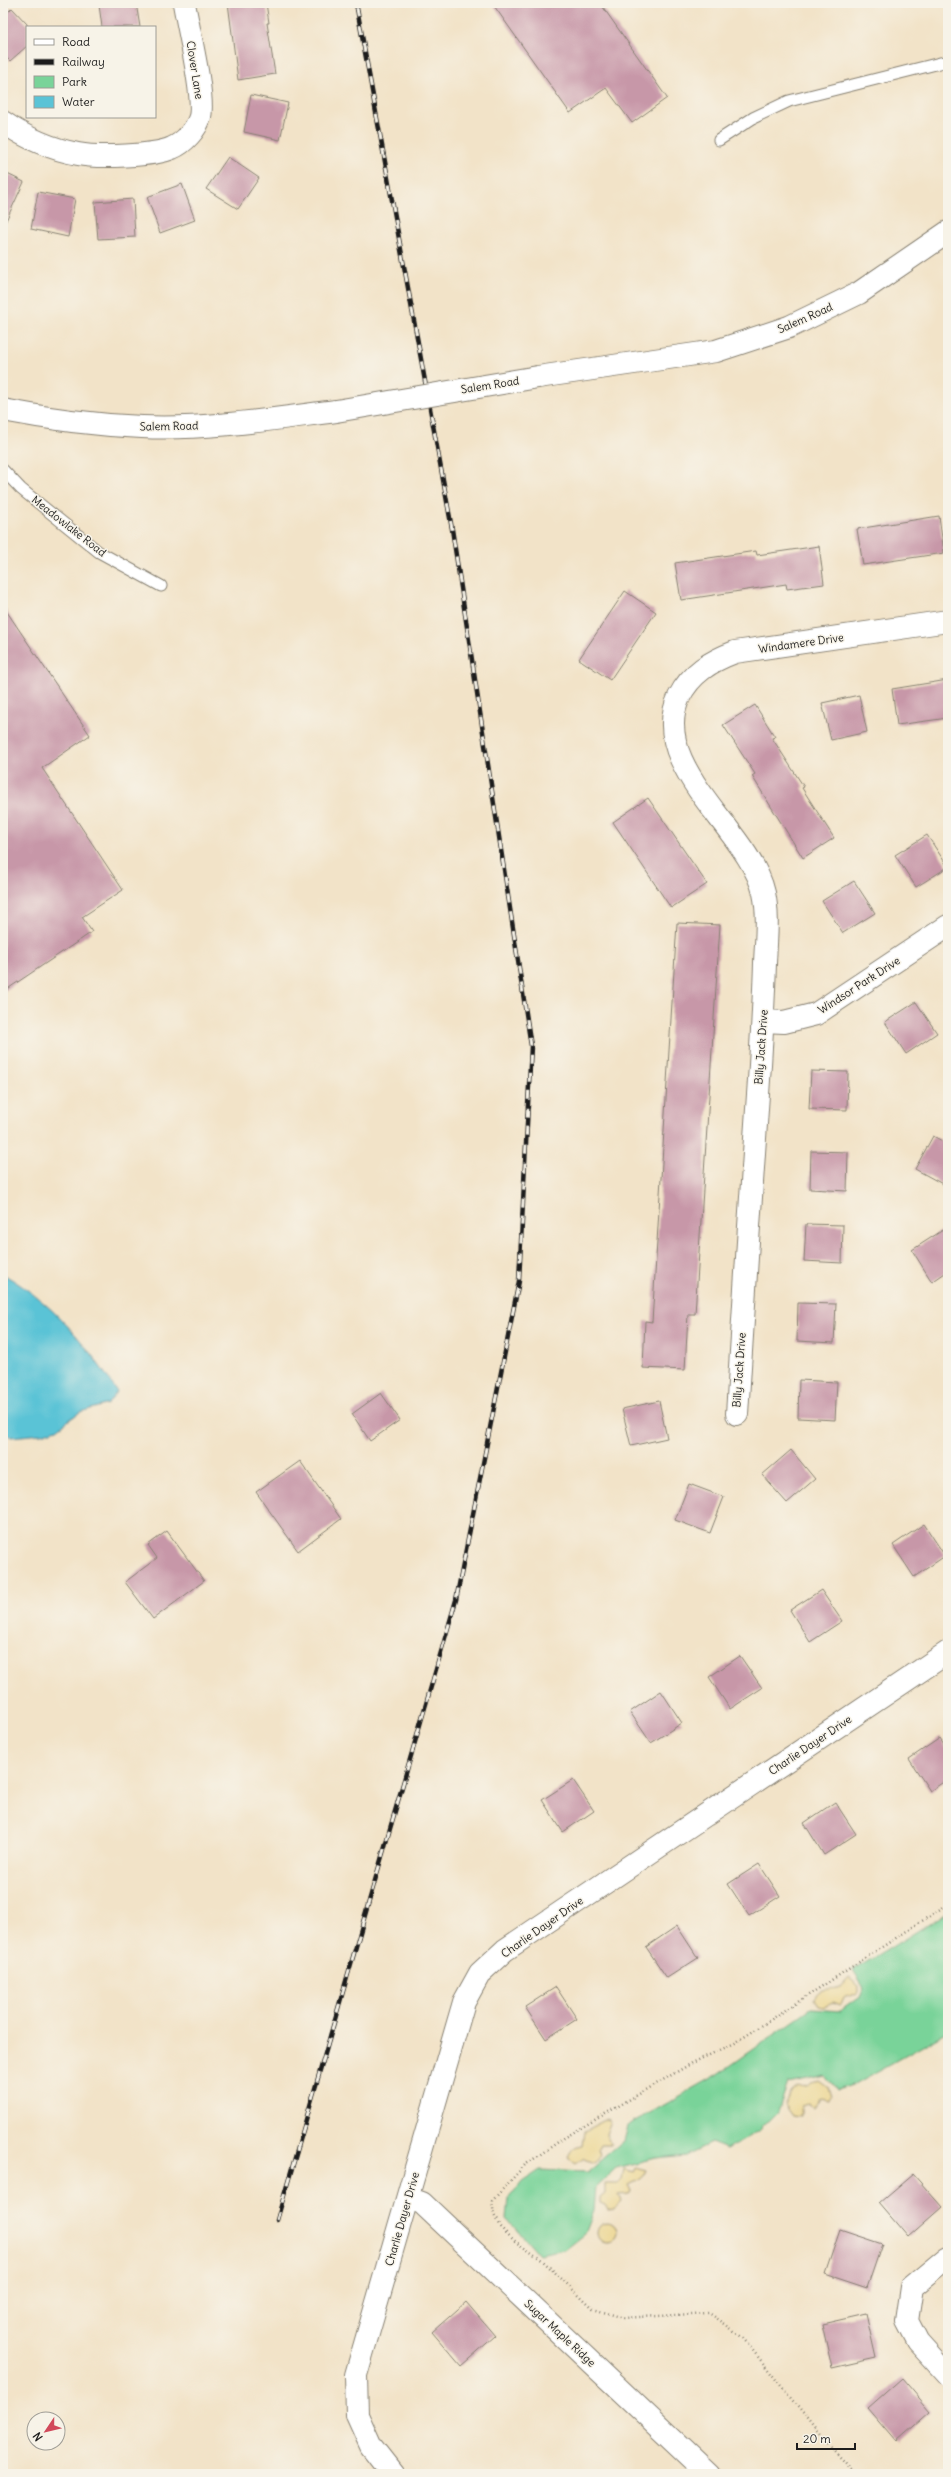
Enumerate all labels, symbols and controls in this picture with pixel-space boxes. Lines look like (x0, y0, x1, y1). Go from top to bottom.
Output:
legend (26, 26, 156, 118)
text: Road (62, 34, 90, 49)
street label: Clover Lane (183, 40, 207, 100)
text: Railway (62, 54, 105, 69)
text: Park (62, 74, 87, 89)
text: Water (62, 94, 95, 109)
street label: Salem Road (775, 299, 835, 336)
street label: Salem Road (460, 373, 521, 397)
street label: Salem Road (139, 418, 199, 434)
street label: Meadowlake Road (29, 492, 110, 560)
street label: Windamere Drive (757, 630, 845, 656)
street label: Windsor Park Drive (815, 953, 903, 1017)
street label: Billy Jack Drive (751, 1009, 771, 1085)
street label: Billy Jack Drive (729, 1332, 749, 1408)
street label: Charlie Dayer Drive (766, 1712, 854, 1778)
street label: Charlie Dayer Drive (498, 1893, 586, 1961)
street label: Charlie Dayer Drive (382, 2170, 422, 2268)
street label: Sugar Maple Ridge (521, 2296, 599, 2370)
north arrow (26, 2411, 66, 2451)
scale bar (797, 2425, 855, 2451)
text: N (30, 2430, 46, 2444)
text: 20 m (803, 2431, 831, 2446)

